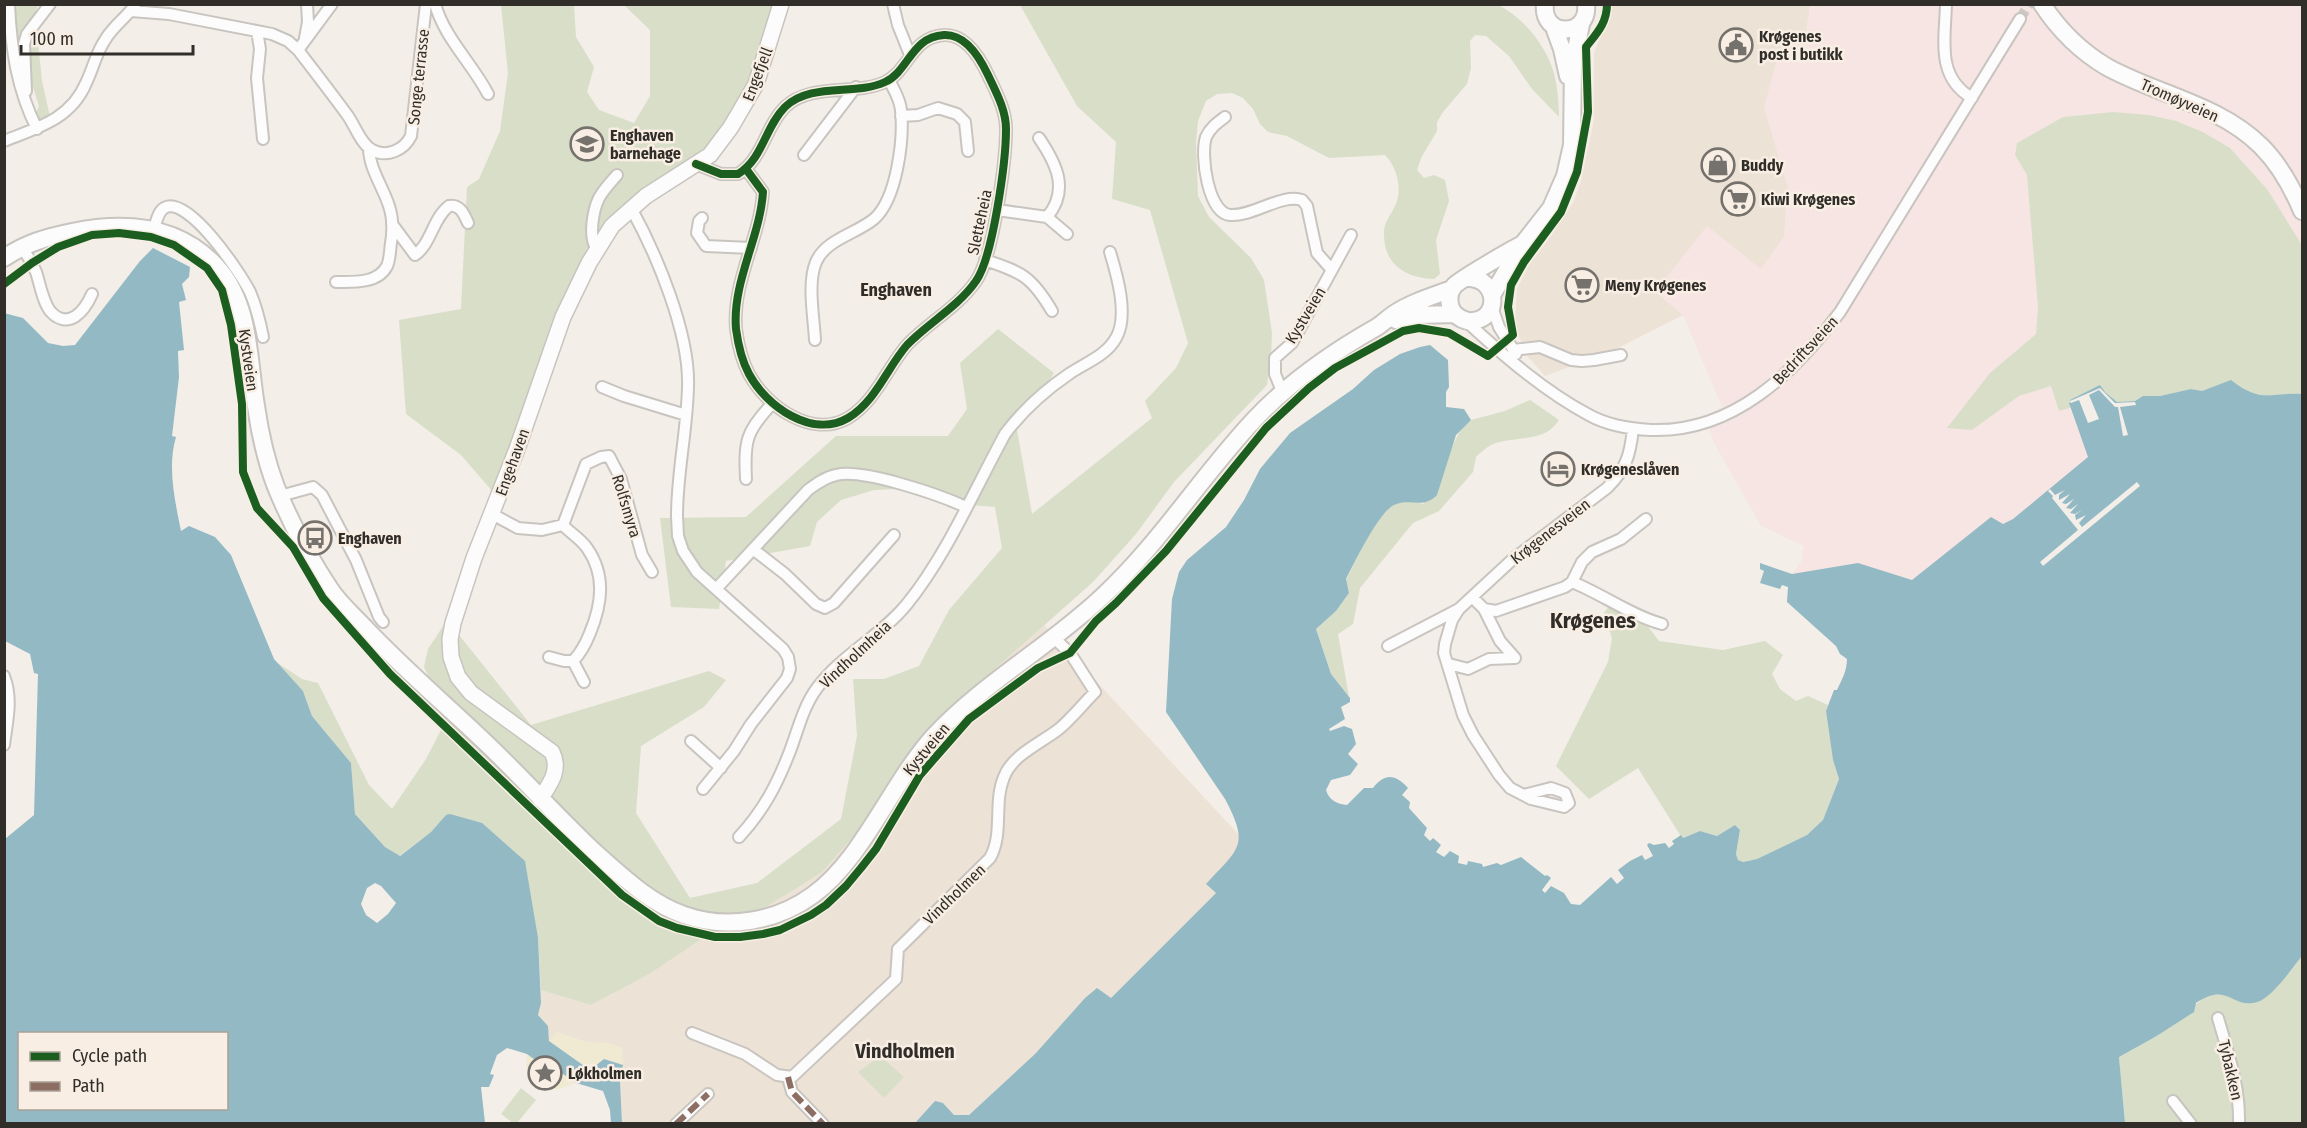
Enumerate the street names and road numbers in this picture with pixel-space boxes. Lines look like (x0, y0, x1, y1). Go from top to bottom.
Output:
street label: Songe terrasse (404, 28, 433, 126)
street label: Engefjell (739, 45, 776, 104)
street label: Tromøyveien (2138, 75, 2222, 126)
street label: Sletteheia (963, 188, 996, 257)
street label: Kystveien (1281, 283, 1330, 347)
street label: Bedriftsveien (1769, 312, 1842, 389)
street label: Kystveien (235, 328, 262, 392)
street label: Engehaven (492, 426, 533, 498)
street label: Rolfsmyra (608, 472, 645, 540)
street label: Krøgenesveien (1507, 495, 1594, 568)
street label: Vindholmheia (816, 616, 895, 692)
street label: Kystveien (899, 719, 954, 779)
street label: Vindholmen (919, 860, 989, 929)
street label: Tybakken (2214, 1038, 2247, 1102)

